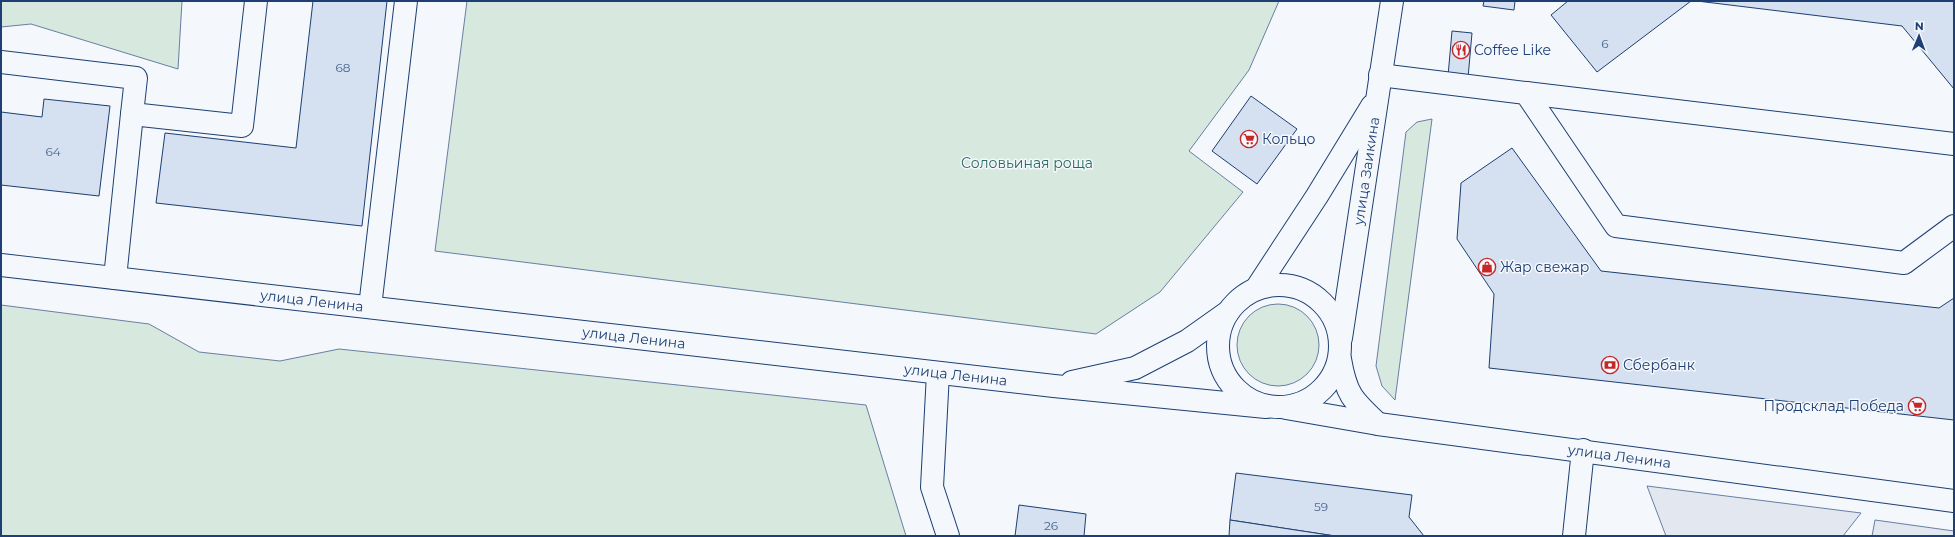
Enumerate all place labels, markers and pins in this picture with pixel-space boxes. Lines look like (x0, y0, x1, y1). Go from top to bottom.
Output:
restaurant icon: Coffee Like (1451, 40, 1471, 60)
place label: Coffee Like (1474, 41, 1551, 59)
supermarket icon: Кольцо (1239, 129, 1259, 149)
place label: Кольцо (1262, 130, 1316, 148)
shop icon: Жар свежар (1477, 257, 1497, 277)
place label: Жар свежар (1500, 258, 1589, 276)
bank icon: Сбербанк (1600, 355, 1620, 375)
place label: Сбербанк (1623, 356, 1695, 374)
supermarket icon: Продсклад Победа (1907, 396, 1927, 416)
place label: Продсклад Победа (1764, 397, 1904, 415)

